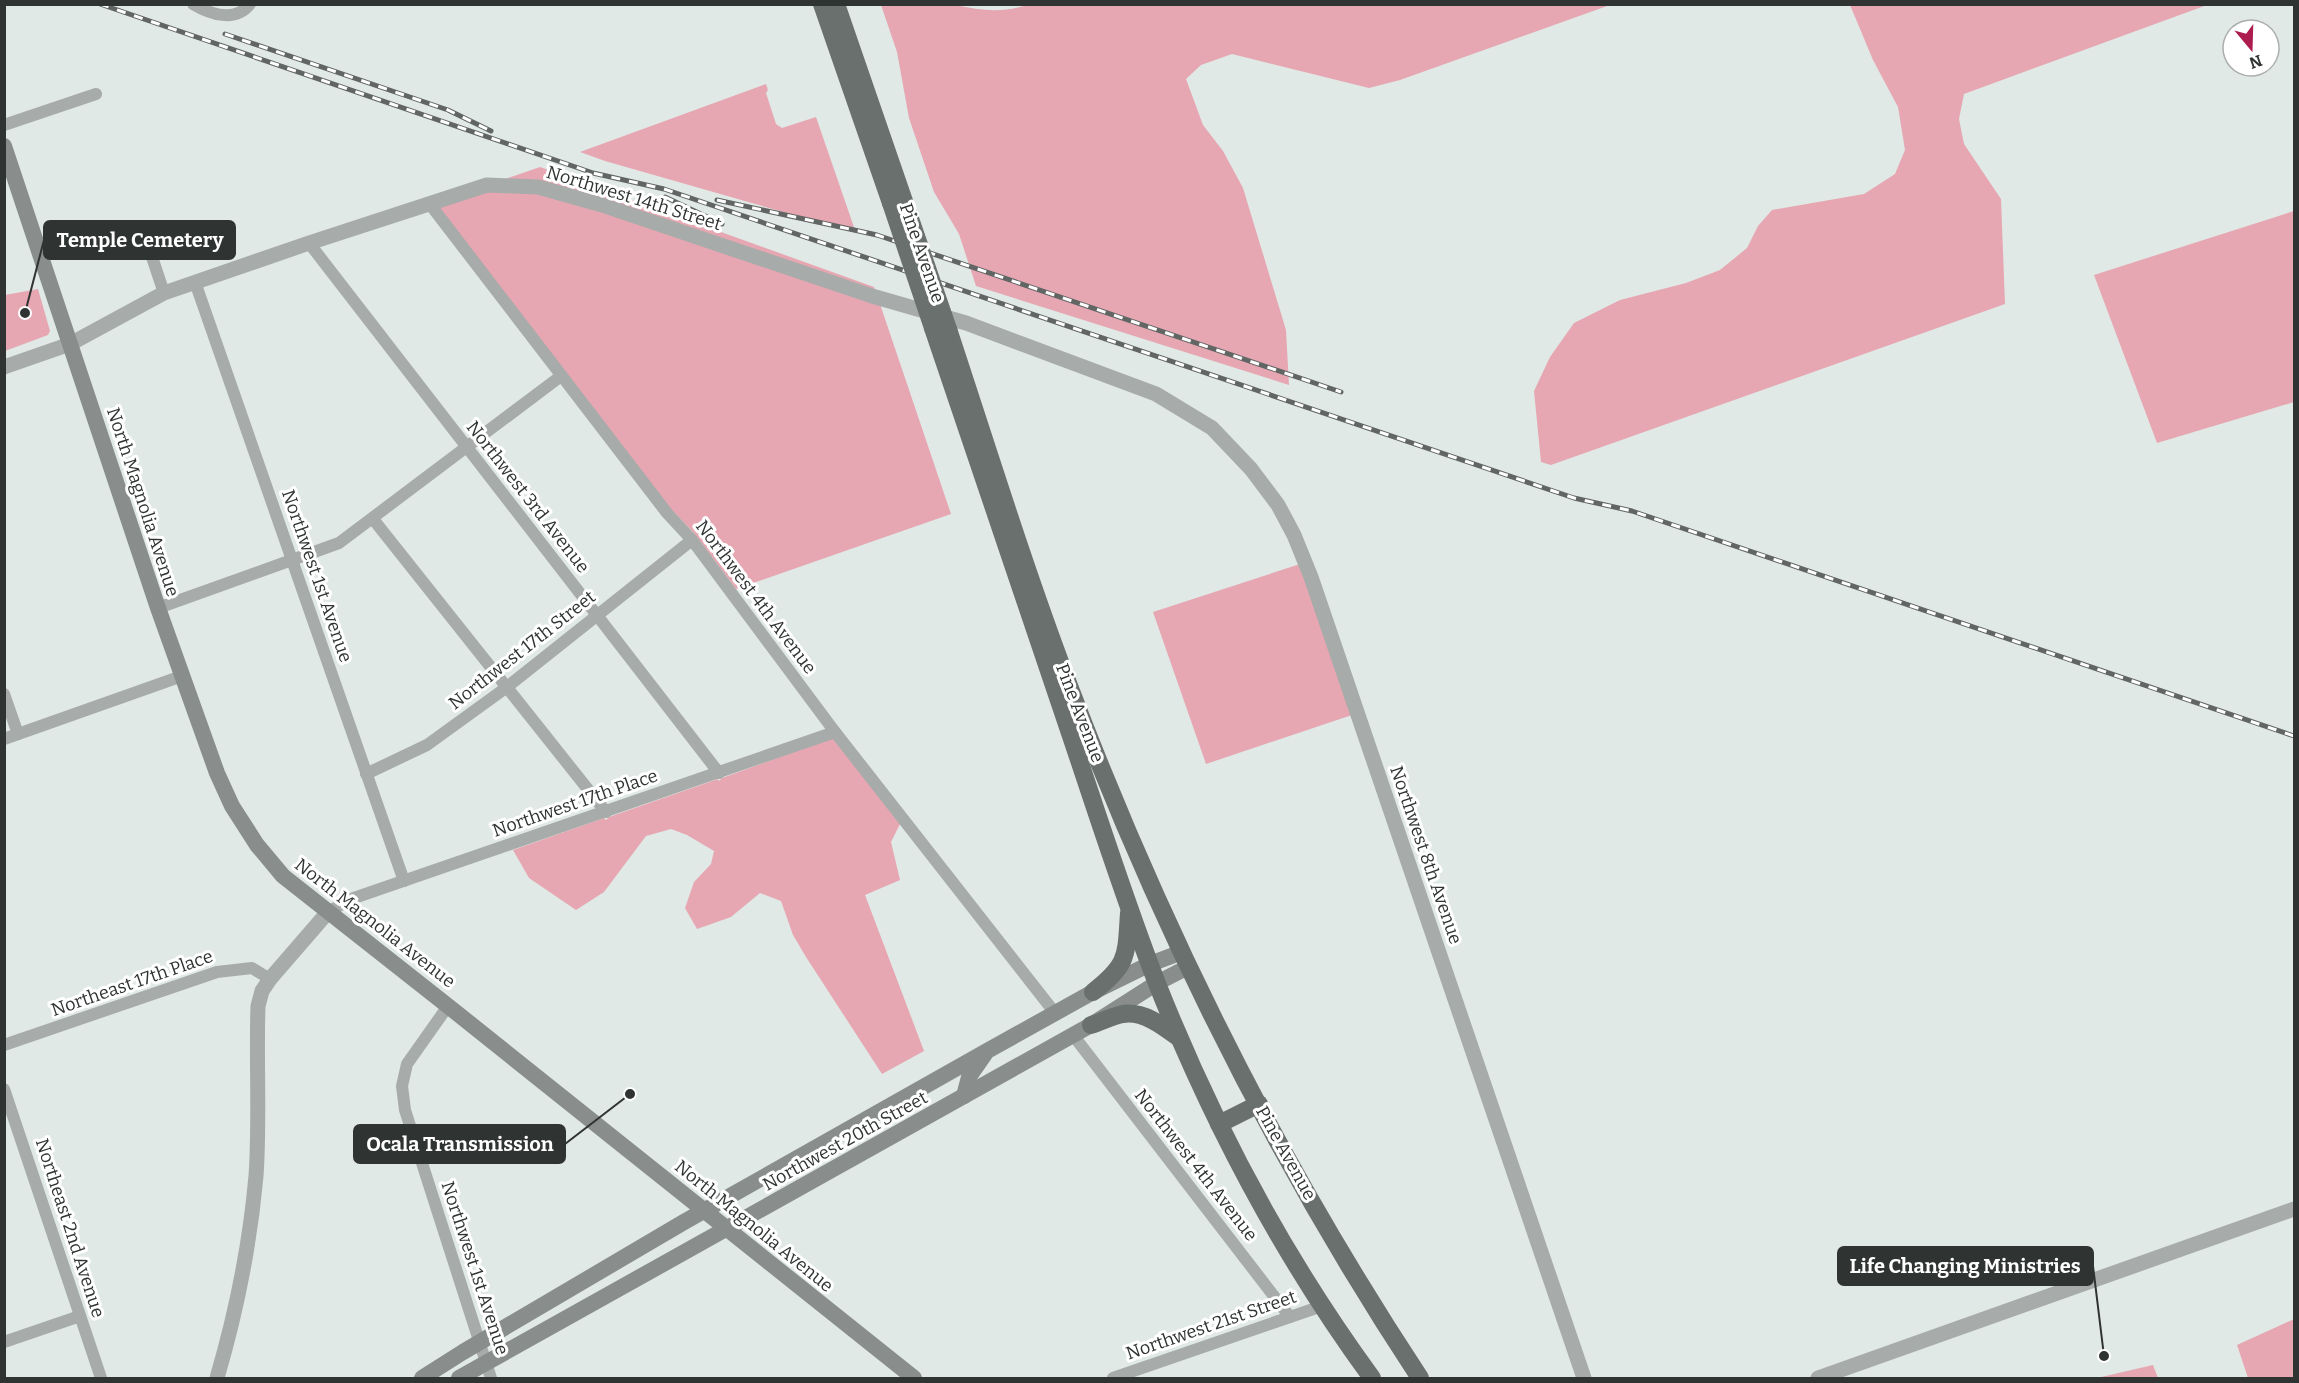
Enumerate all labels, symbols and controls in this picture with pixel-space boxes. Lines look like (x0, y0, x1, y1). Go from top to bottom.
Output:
north arrow (2221, 18, 2281, 78)
text: N (2247, 51, 2265, 73)
street label: Northwest 14th Street (544, 161, 725, 235)
street label: Pine Avenue (895, 200, 949, 306)
callout: Temple Cemetery (44, 221, 235, 259)
text: Temple Cemetery (56, 228, 224, 252)
street label: North Magnolia Avenue (102, 405, 184, 599)
street label: Northwest 3rd Avenue (462, 417, 594, 577)
street label: Northwest 1st Avenue (277, 487, 357, 665)
street label: Northwest 4th Avenue (691, 516, 821, 678)
street label: Northwest 17th Street (444, 586, 600, 714)
street label: Pine Avenue (1051, 660, 1109, 766)
street label: Northwest 8th Avenue (1385, 763, 1467, 947)
street label: Northwest 17th Place (489, 764, 661, 842)
street label: North Magnolia Avenue (290, 854, 460, 992)
street label: Northeast 17th Place (48, 945, 216, 1021)
street label: Northwest 4th Avenue (1130, 1085, 1262, 1245)
street label: Northwest 20th Street (759, 1086, 932, 1196)
street label: Pine Avenue (1251, 1102, 1321, 1204)
callout: Ocala Transmission (354, 1125, 565, 1163)
text: Ocala Transmission (366, 1132, 554, 1156)
street label: Northeast 2nd Avenue (31, 1136, 109, 1320)
street label: North Magnolia Avenue (670, 1155, 838, 1297)
street label: Northwest 1st Avenue (437, 1178, 513, 1358)
callout: Life Changing Ministries (1838, 1247, 2093, 1285)
text: Life Changing Ministries (1849, 1254, 2081, 1278)
street label: Northwest 21st Street (1123, 1285, 1299, 1364)

